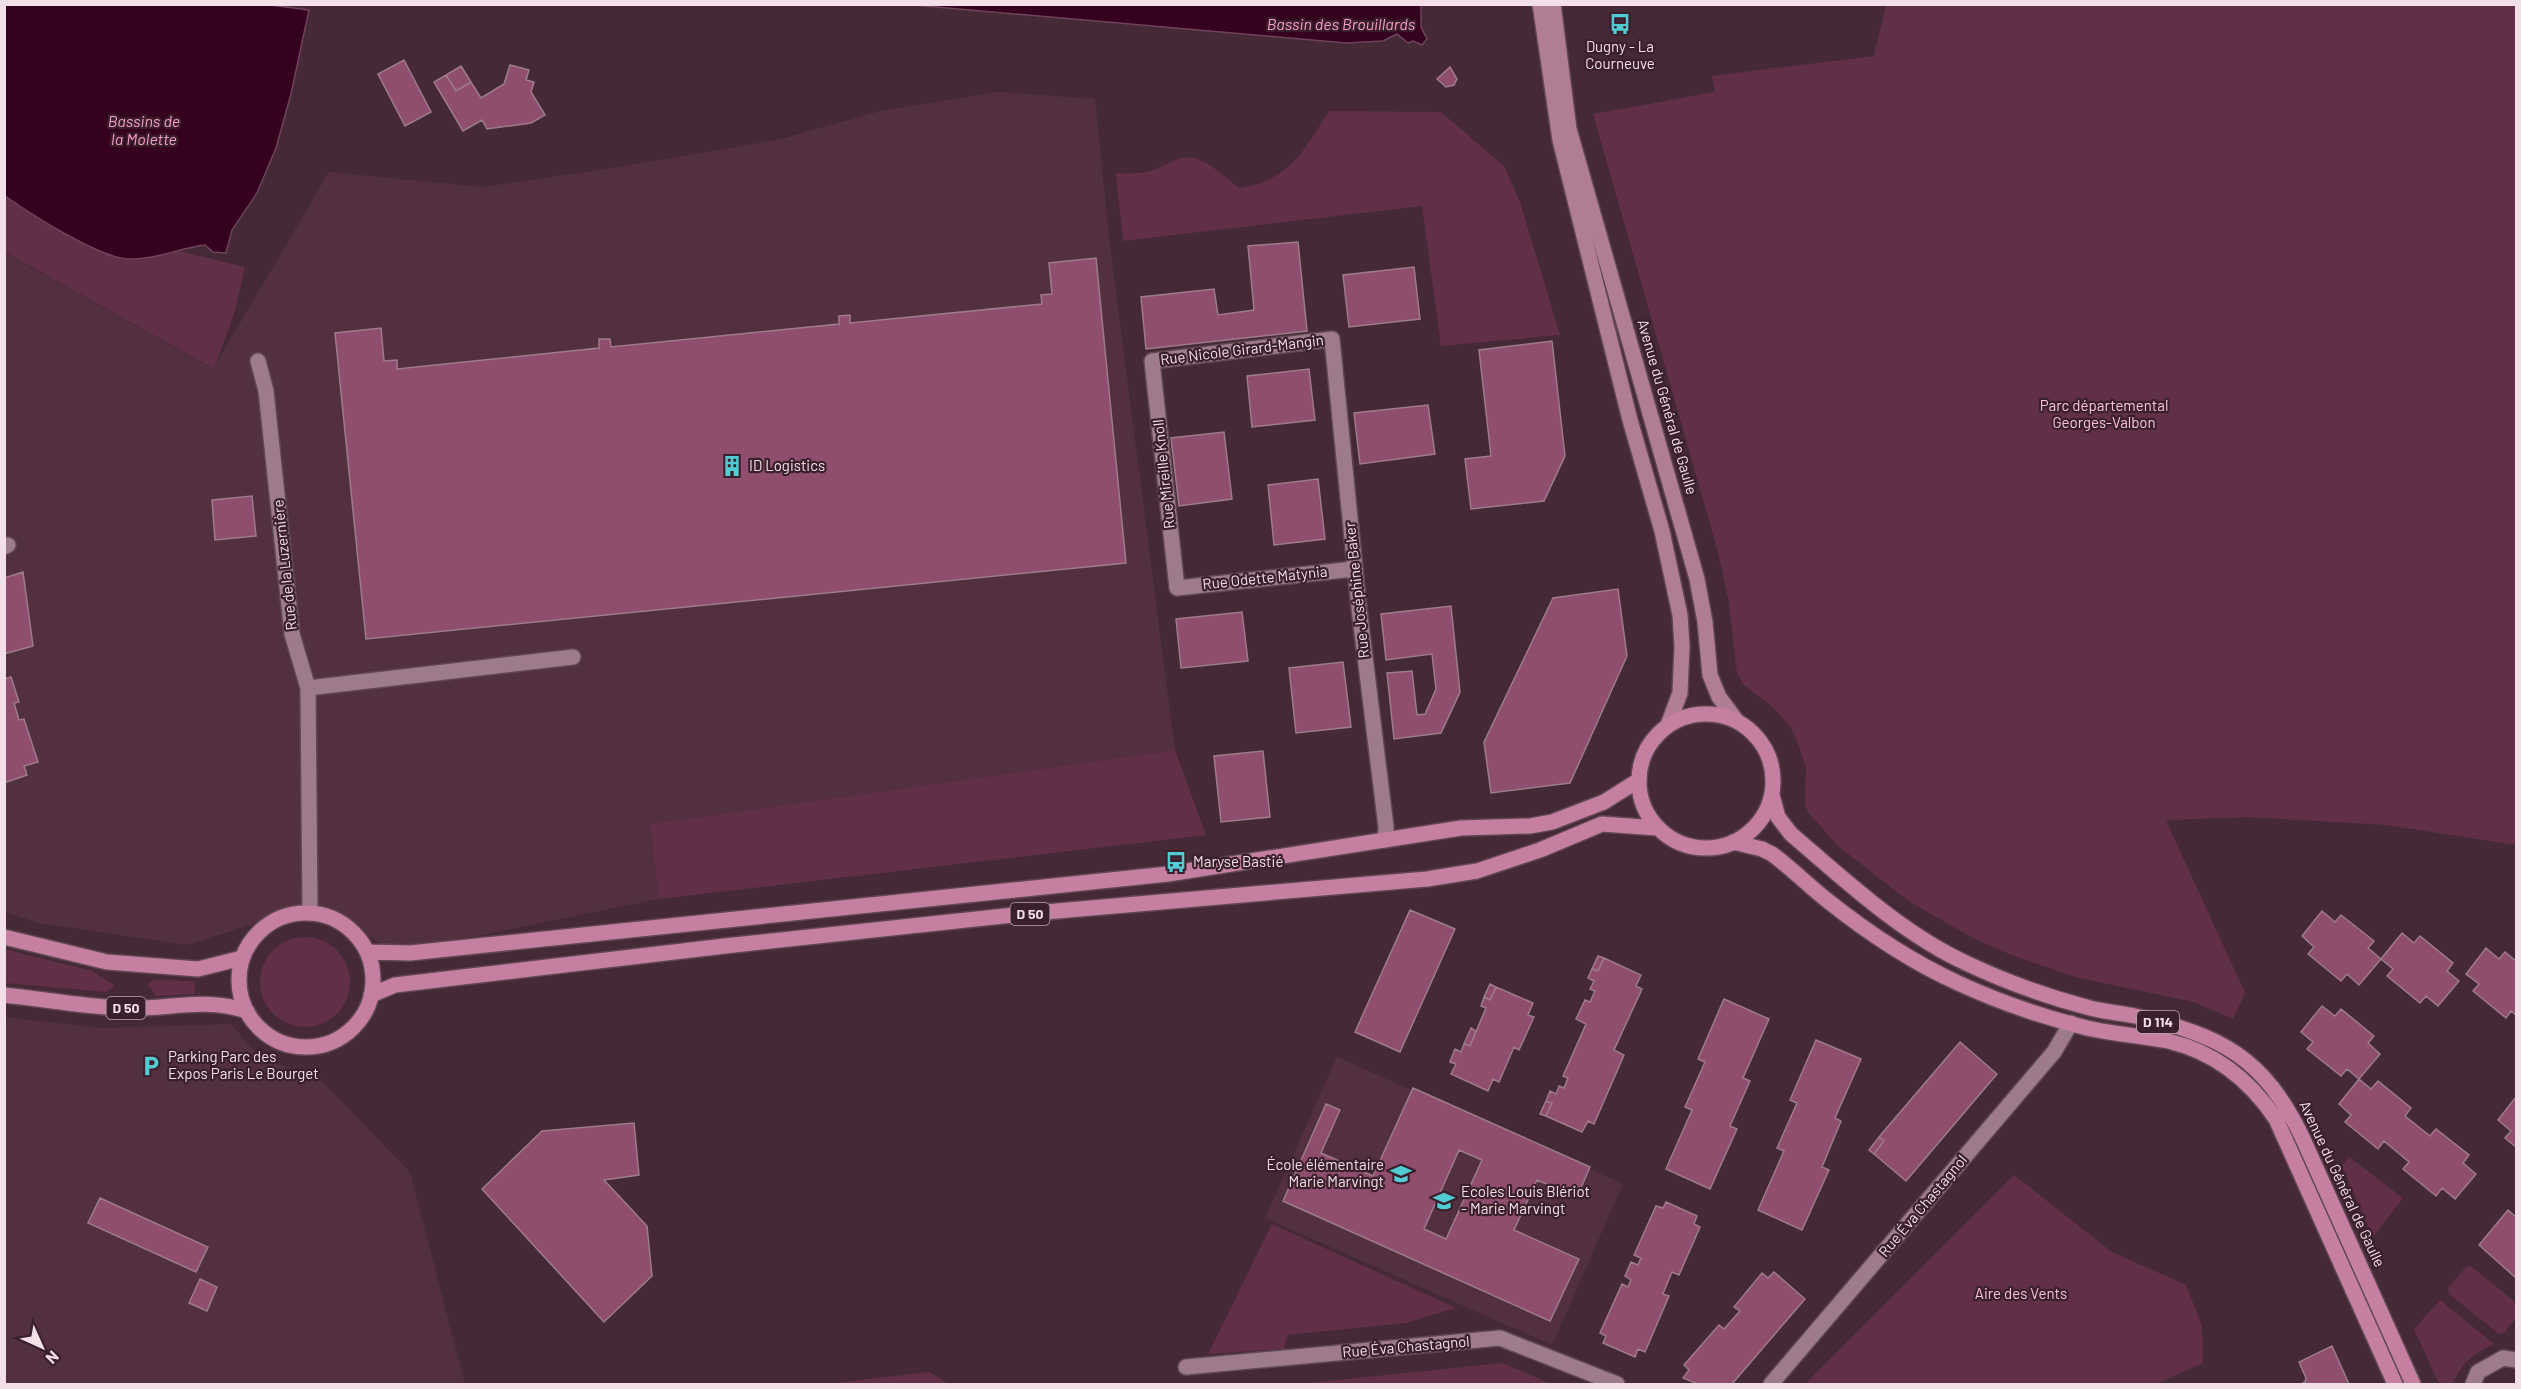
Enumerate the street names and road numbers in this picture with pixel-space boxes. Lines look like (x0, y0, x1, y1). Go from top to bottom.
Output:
street label: Avenue du Général de Gaulle (1634, 317, 1702, 496)
street label: Rue Nicole Girard-Mangin (1159, 330, 1325, 368)
street label: Rue Mireille Knoll (1148, 418, 1178, 530)
street label: Rue de la Luzernière (268, 499, 300, 631)
street label: Rue Joséphine Baker (1340, 520, 1372, 659)
street label: Rue Odette Matynia (1202, 561, 1328, 593)
road number: D 50 (1010, 903, 1050, 925)
road number: D 50 (106, 997, 146, 1019)
road number: D 114 (2137, 1011, 2179, 1033)
street label: Avenue du Général de Gaulle (2296, 1098, 2389, 1270)
street label: Rue Éva Chastagnol (1874, 1151, 1970, 1260)
street label: Rue Éva Chastagnol (1342, 1331, 1470, 1361)

